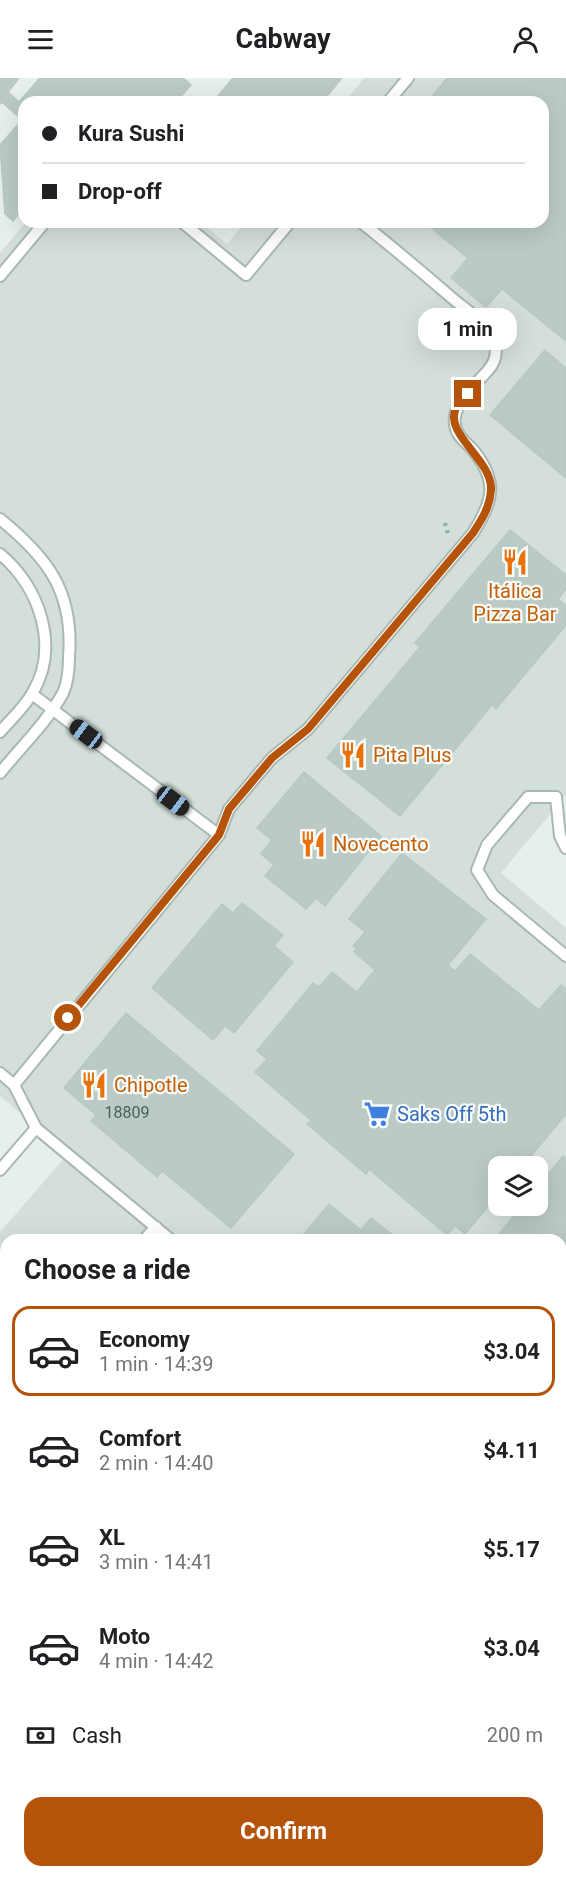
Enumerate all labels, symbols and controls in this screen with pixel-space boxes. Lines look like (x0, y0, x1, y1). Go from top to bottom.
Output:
icon: menu (24, 23, 57, 56)
text: Cabway (236, 23, 330, 55)
icon: person (509, 23, 542, 56)
text: Kura Sushi (78, 121, 184, 146)
text: Drop-off (78, 179, 162, 204)
callout: 1 min (418, 307, 518, 349)
text: 1 min (442, 317, 493, 341)
route end (454, 380, 481, 407)
restaurant icon: Itálica Pizza Bar (500, 547, 530, 577)
place label: Itálica Pizza Bar (473, 579, 557, 626)
car (66, 716, 106, 752)
restaurant icon: Pita Plus (338, 740, 368, 770)
place label: Pita Plus (373, 743, 452, 767)
car (153, 783, 193, 819)
restaurant icon: Novecento (298, 829, 328, 859)
place label: Novecento (333, 832, 429, 856)
route start (54, 1004, 81, 1031)
restaurant icon: Chipotle (79, 1070, 109, 1100)
place label: Chipotle (114, 1073, 188, 1097)
supermarket icon: Saks Off 5th (362, 1099, 392, 1129)
place label: Saks Off 5th (397, 1102, 507, 1126)
house number: 18809 (105, 1103, 149, 1122)
map controls (488, 1156, 548, 1216)
button: layers (488, 1156, 548, 1216)
text: Choose a ride (24, 1254, 190, 1286)
icon: car (27, 1324, 81, 1378)
text: Economy (99, 1327, 190, 1352)
text: $3.04 (483, 1339, 540, 1364)
text: 1 min · 14:39 (99, 1352, 214, 1376)
icon: car (27, 1423, 81, 1477)
text: Comfort (99, 1426, 181, 1451)
text: $4.11 (483, 1438, 540, 1463)
text: 2 min · 14:40 (99, 1451, 214, 1475)
icon: car (27, 1522, 81, 1576)
text: XL (99, 1525, 125, 1550)
text: $5.17 (483, 1537, 540, 1562)
text: 3 min · 14:41 (99, 1550, 214, 1574)
icon: car (27, 1621, 81, 1675)
text: Moto (99, 1624, 150, 1649)
text: $3.04 (483, 1636, 540, 1661)
text: 4 min · 14:42 (99, 1649, 214, 1673)
icon: cash (24, 1719, 57, 1752)
text: Cash (72, 1723, 122, 1748)
text: 200 m (487, 1723, 543, 1747)
button: Confirm (24, 1797, 543, 1866)

